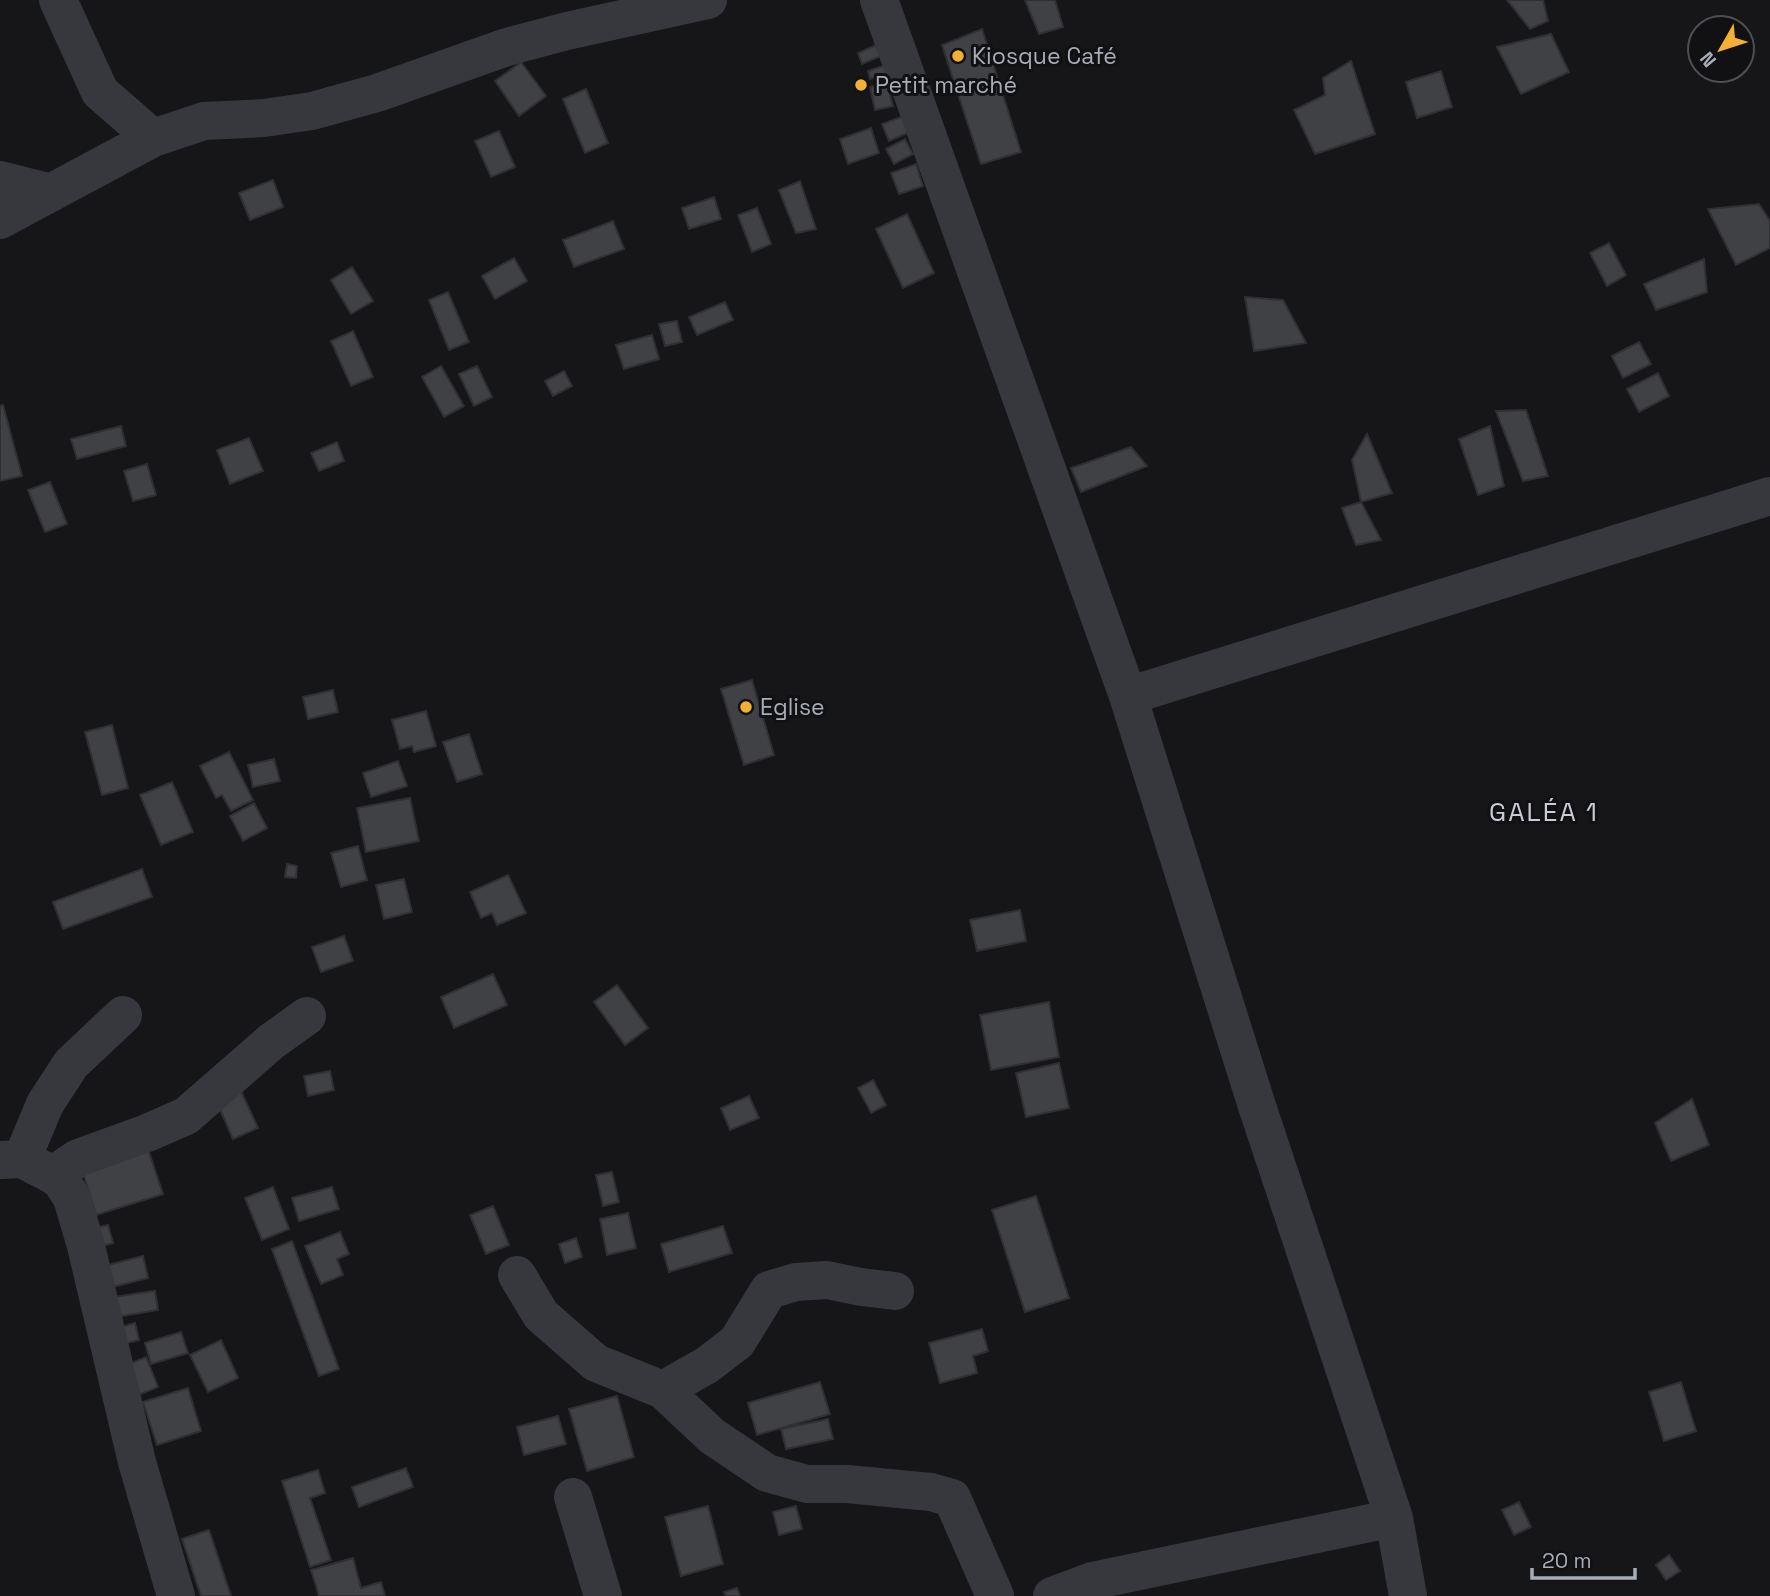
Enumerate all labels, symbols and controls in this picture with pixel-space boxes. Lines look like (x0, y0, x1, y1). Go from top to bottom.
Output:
north arrow (1686, 14, 1756, 84)
place label: Kiosque Café (972, 41, 1117, 71)
text: N (1694, 47, 1722, 72)
marker: Kiosque Café (950, 48, 966, 64)
place label: Petit marché (875, 70, 1017, 100)
marker: Petit marché (853, 77, 869, 93)
place label: Eglise (760, 692, 825, 722)
marker: Eglise (738, 699, 754, 715)
district label: GALÉA 1 (1489, 795, 1599, 829)
scale bar (1532, 1536, 1635, 1580)
text: 20 m (1542, 1547, 1592, 1574)

